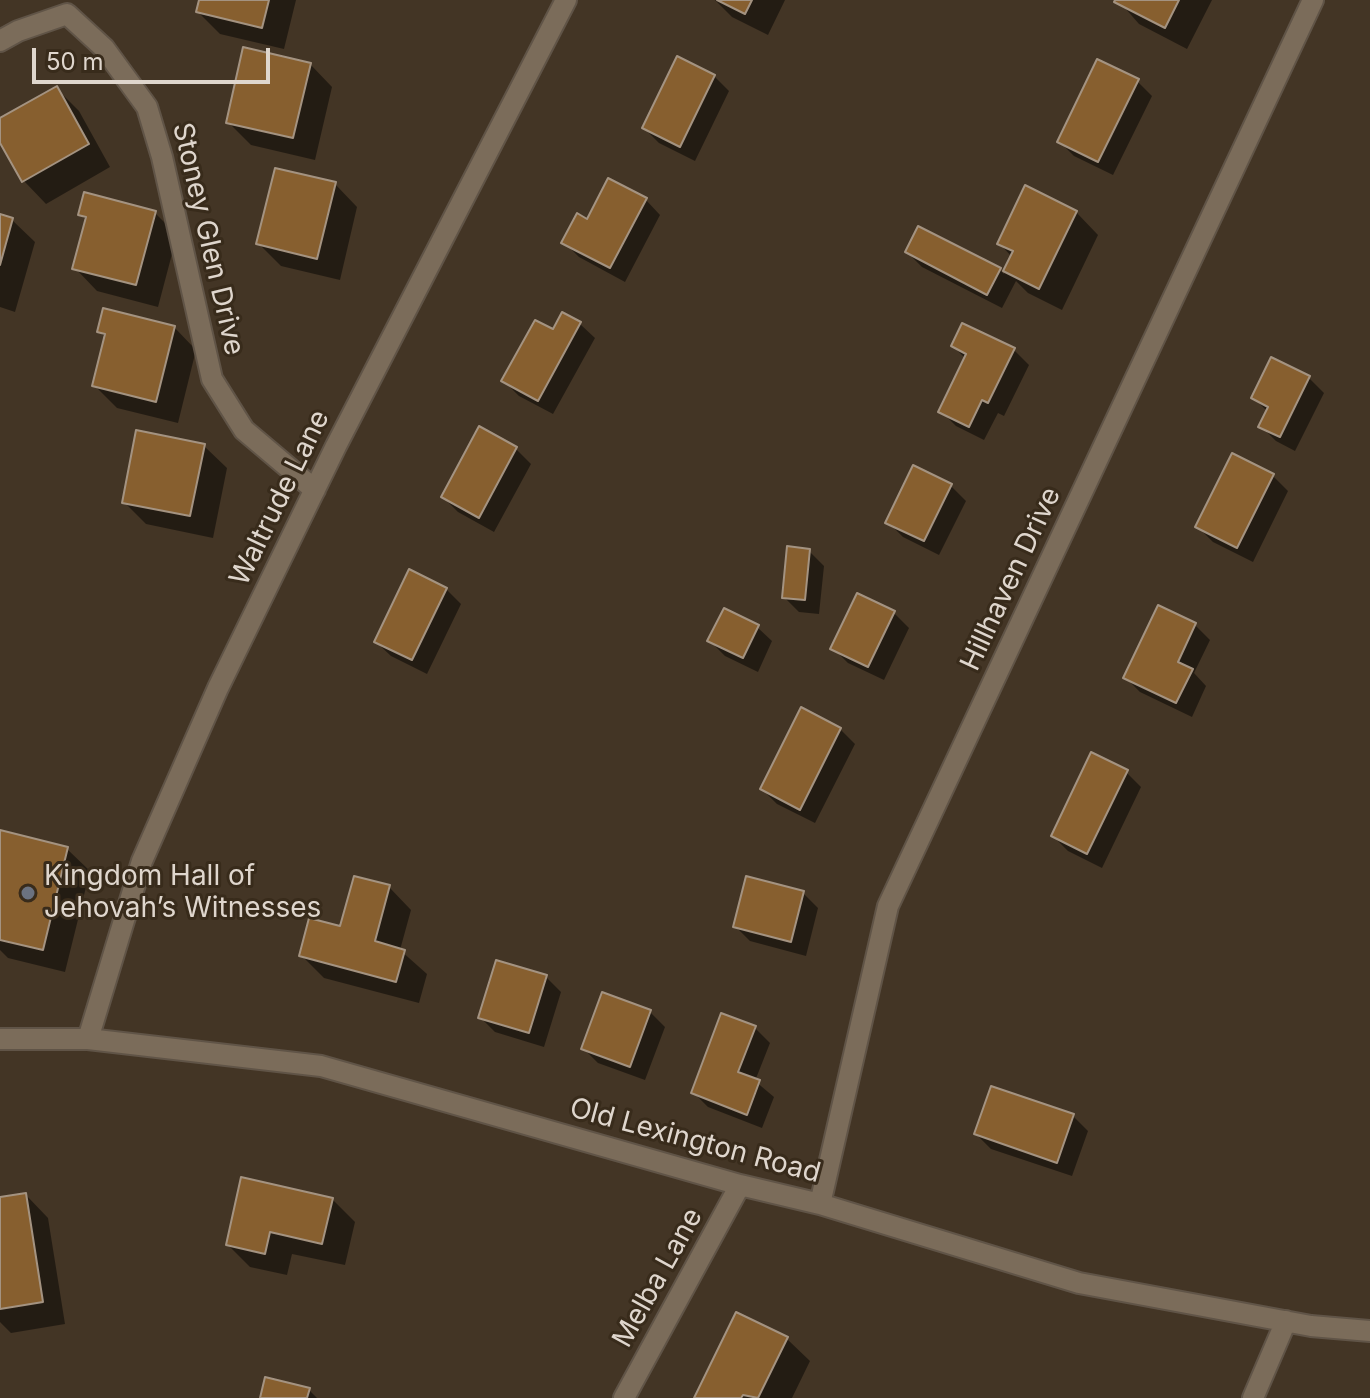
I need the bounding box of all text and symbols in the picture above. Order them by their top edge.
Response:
scale bar [36,32,274,82]
text: 50 m [46,47,104,76]
street label: Stoney Glen Drive [165,120,251,358]
street label: Waltrude Lane [223,405,337,591]
street label: Hillhaven Drive [954,482,1068,676]
place label: Kingdom Hall of Jehovah’s Witnesses [44,860,321,926]
marker: Kingdom Hall of Jehovah’s Witnesses [19,884,37,902]
street label: Old Lexington Road [566,1091,824,1191]
street label: Melba Lane [606,1203,710,1353]

